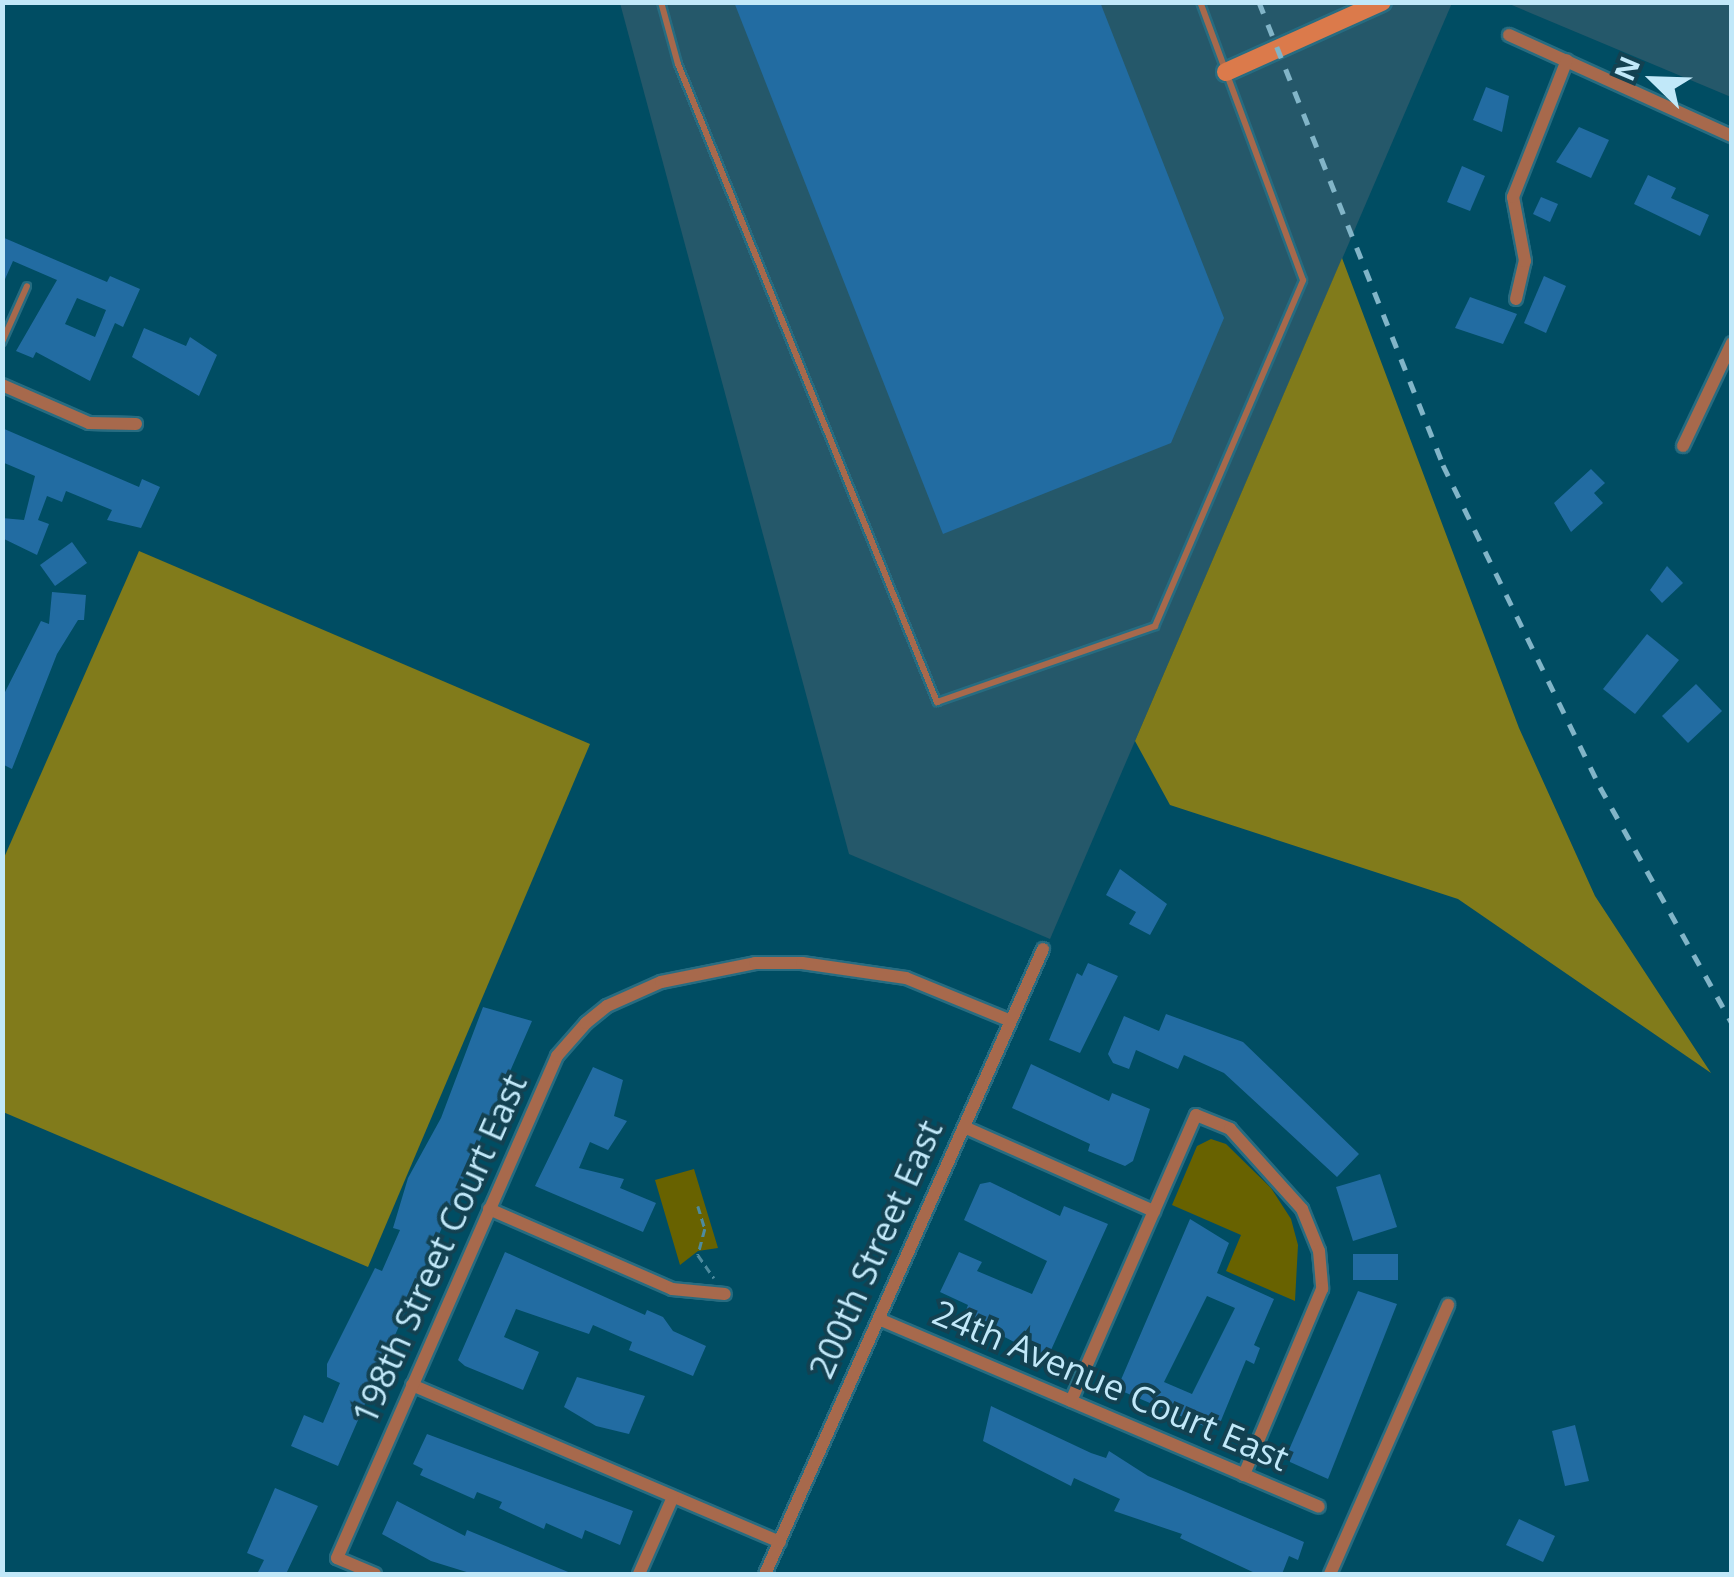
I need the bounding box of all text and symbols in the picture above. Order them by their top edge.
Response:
north arrow [1604,30,1704,130]
text: N [1604,50,1648,86]
street label: 198th Street Court East [343,1068,535,1430]
street label: 200th Street East [799,1113,951,1385]
street label: 24th Avenue Court East [927,1291,1295,1479]

